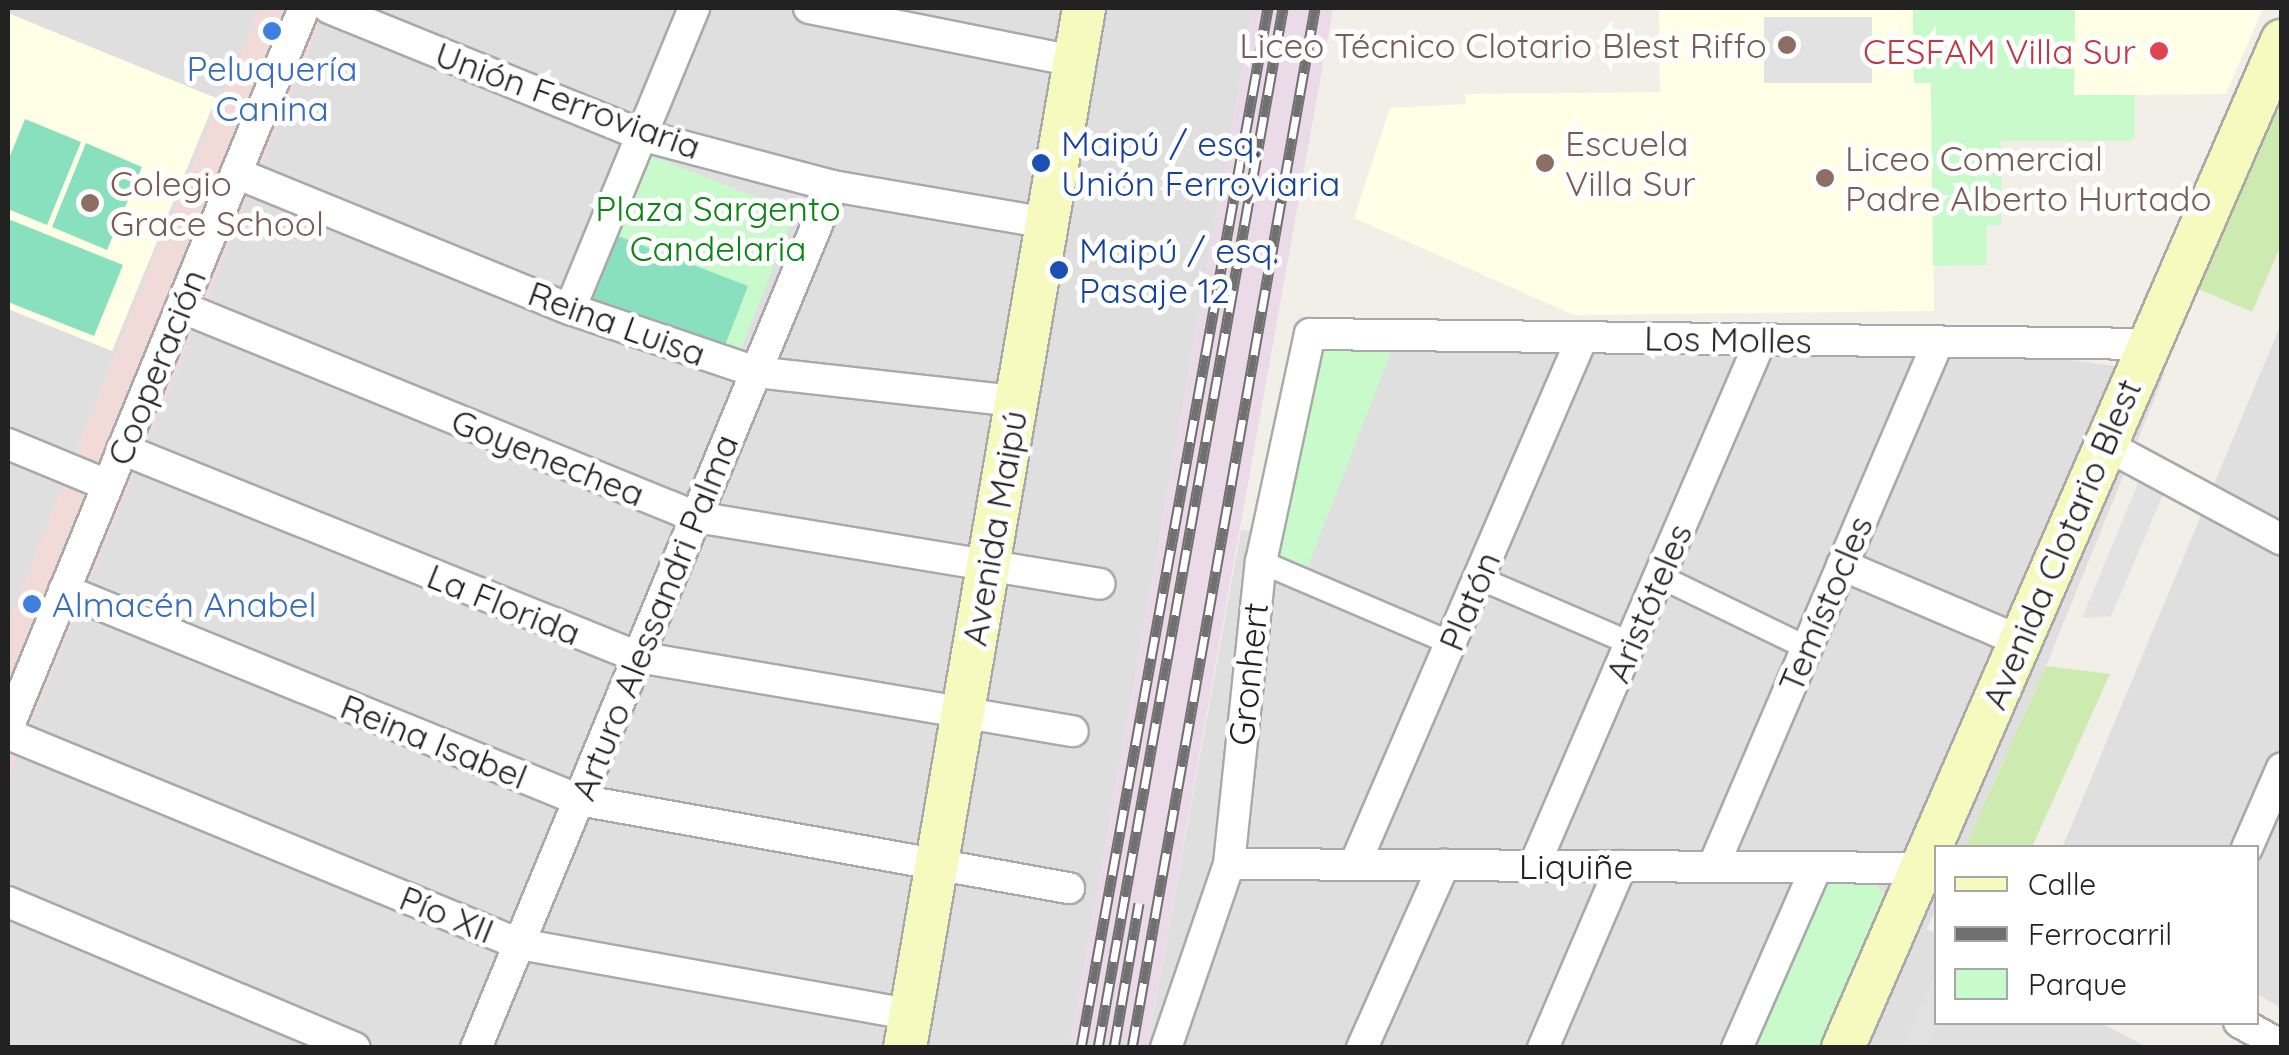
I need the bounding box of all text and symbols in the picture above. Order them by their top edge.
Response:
marker: Peluquería Canina [261,20,283,42]
place label: Liceo Técnico Clotario Blest Riffo [1239,24,1767,66]
place label: CESFAM Villa Sur [1863,30,2136,72]
street label: Unión Ferroviaria [430,33,706,167]
marker: Liceo Técnico Clotario Blest Riffo [1776,34,1798,56]
marker: CESFAM Villa Sur [2146,38,2172,64]
place label: Peluquería Canina [186,47,358,129]
place label: Maipú / esq. Unión Ferroviaria [1061,122,1340,204]
place label: Escuela Villa Sur [1565,122,1696,204]
place label: Liceo Comercial Padre Alberto Hurtado [1845,137,2212,219]
marker: Maipú / esq. Unión Ferroviaria [1030,152,1052,174]
marker: Escuela Villa Sur [1534,152,1556,174]
place label: Colegio Grace School [110,162,324,244]
marker: Liceo Comercial Padre Alberto Hurtado [1814,167,1836,189]
park label: Plaza Sargento Candelaria [595,187,841,269]
marker: Colegio Grace School [79,192,101,214]
place label: Maipú / esq. Pasaje 12 [1079,229,1279,311]
marker: Maipú / esq. Pasaje 12 [1048,259,1070,281]
street label: Cooperación [98,263,214,471]
street label: Reina Luisa [523,272,711,374]
street label: Los Molles [1644,317,1812,361]
street label: Avenida Clotario Blest [1972,373,2150,715]
street label: Goyenechea [446,399,650,515]
street label: Avenida Maipú [953,407,1035,649]
street label: Arturo Alessandri Palma [561,428,747,806]
street label: Temístocles [1769,510,1881,698]
street label: Aristóteles [1596,517,1700,689]
street label: Platón [1429,545,1509,657]
street label: La Florida [421,554,587,654]
place label: Almacén Anabel [52,583,317,625]
marker: Almacén Anabel [21,593,43,615]
street label: Gronhert [1220,601,1276,747]
street label: Reina Isabel [335,685,533,797]
street label: Liquiñe [1519,845,1633,887]
legend [1934,845,2259,1025]
text: Calle [2028,865,2096,903]
street label: Pío XII [394,876,500,952]
text: Ferrocarril [2028,915,2172,953]
text: Parque [2028,965,2127,1003]

